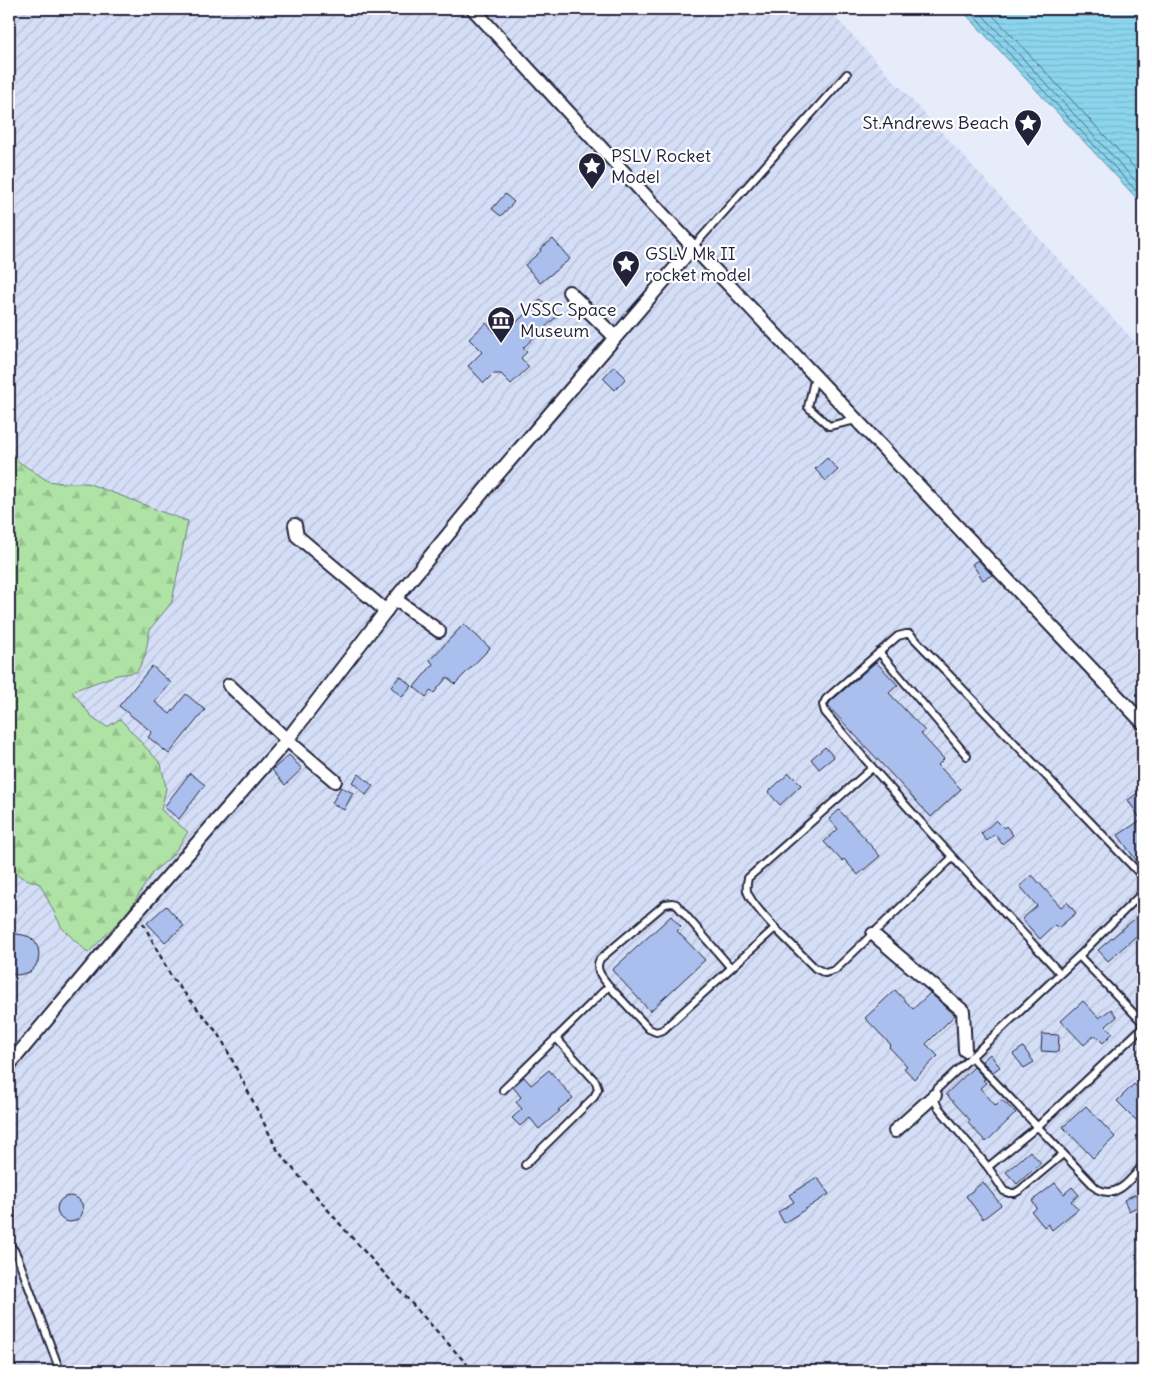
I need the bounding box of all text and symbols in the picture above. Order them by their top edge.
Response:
place icon: St.Andrews Beach [1013,108,1043,147]
place label: St.Andrews Beach [863,111,1009,134]
place label: PSLV Rocket Model [611,144,711,188]
place icon: PSLV Rocket Model [577,151,607,190]
place label: GSLV Mk II rocket model [645,242,751,286]
place icon: GSLV Mk II rocket model [611,249,641,288]
place label: VSSC Space Museum [520,298,616,342]
museum icon: VSSC Space Museum [486,305,516,344]

